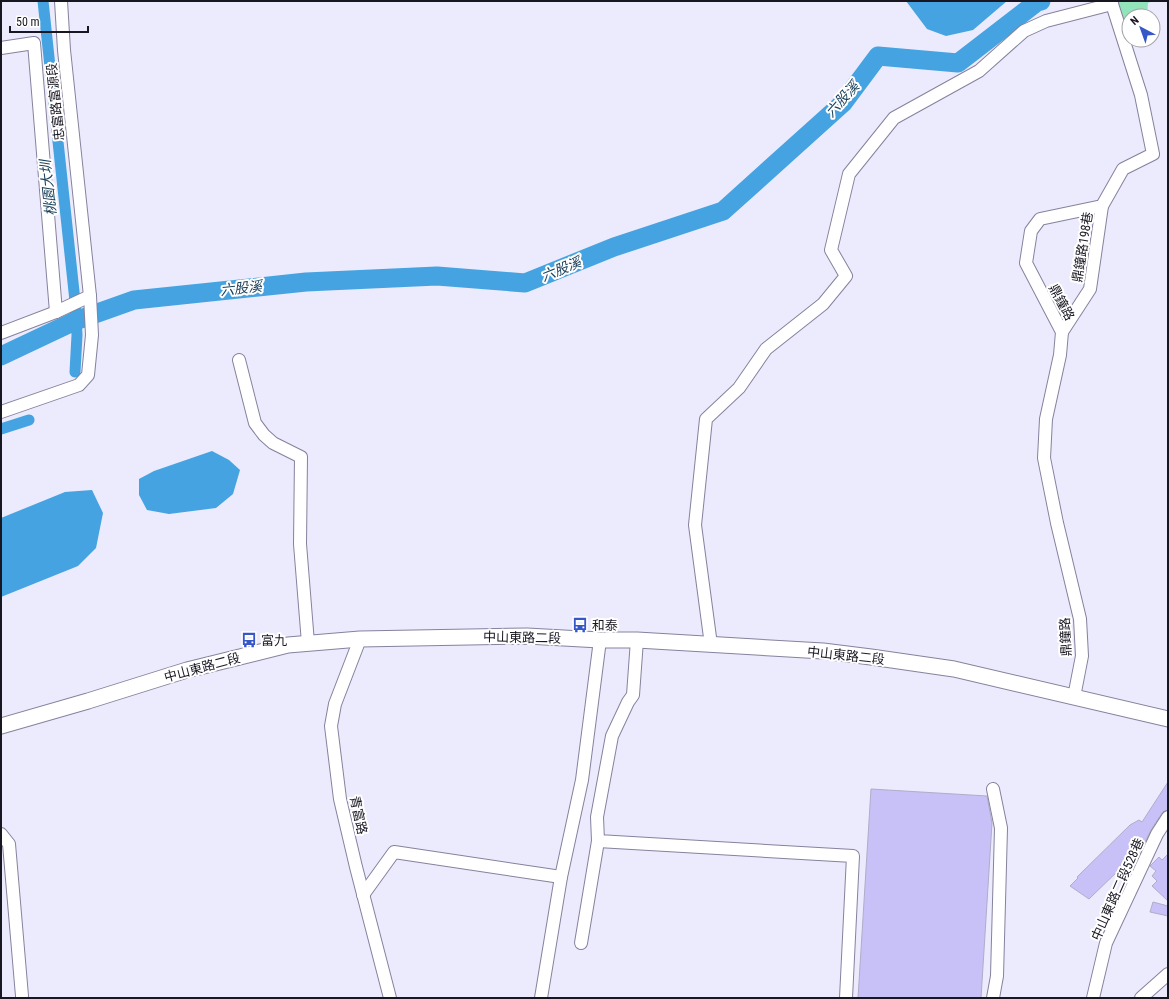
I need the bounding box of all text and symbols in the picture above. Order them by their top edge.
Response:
scale bar [10,8,88,34]
north arrow [1121,8,1161,48]
text: N [1128,14,1142,28]
text: 50 m [16,15,40,29]
street label: 忠富路富源段 [44,62,67,142]
water label: 六股溪 [822,77,863,120]
water label: 桃園大圳 [37,157,59,217]
street label: 鼎鐘路198巷 [1070,211,1095,283]
water label: 六股溪 [539,253,585,284]
water label: 六股溪 [219,278,265,298]
street label: 鼎鐘路 [1046,281,1077,323]
bus stop icon: 和泰 [571,616,589,634]
street label: 鼎鐘路 [1057,617,1074,657]
place label: 和泰 [592,618,618,633]
street label: 中山東路二段 [483,629,561,646]
bus stop icon: 富九 [240,631,258,649]
place label: 富九 [261,633,287,648]
street label: 中山東路二段 [806,644,886,667]
street label: 中山東路二段 [163,650,242,685]
street label: 青富路 [347,794,370,836]
street label: 中山東路二段528巷 [1088,836,1147,943]

